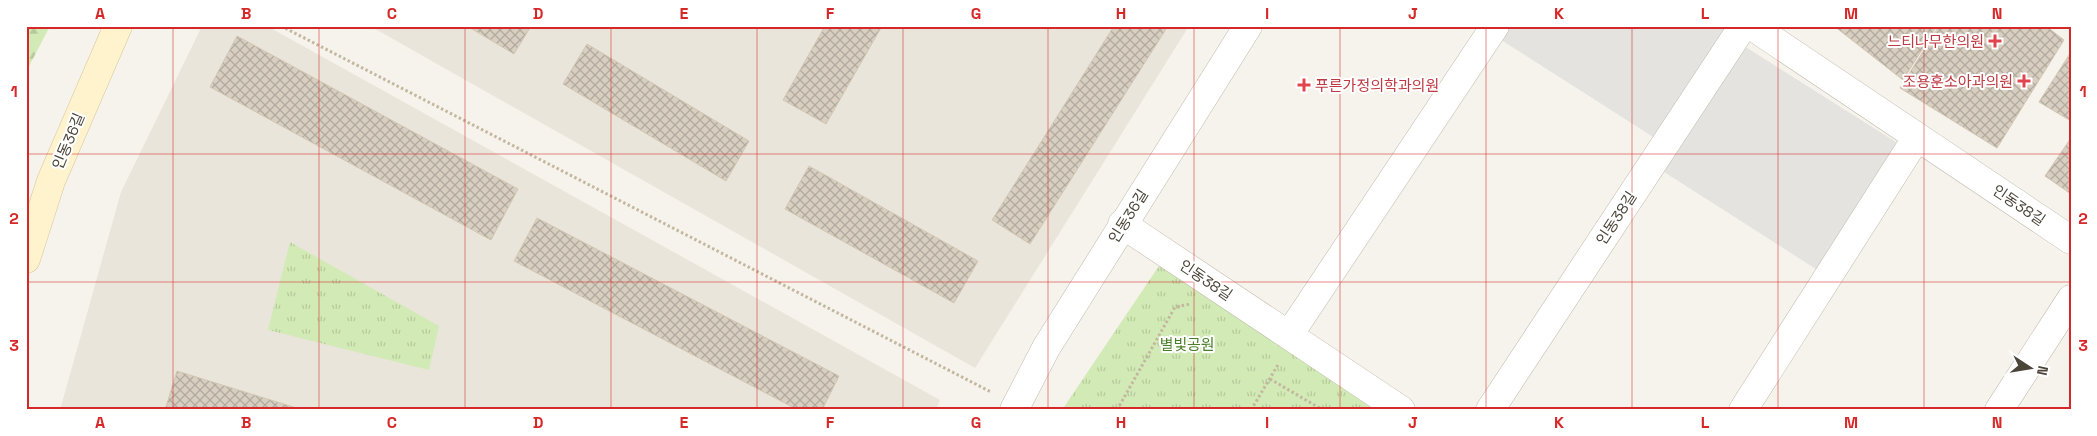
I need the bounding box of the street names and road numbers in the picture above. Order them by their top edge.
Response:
street label: 인동36길 [48,110,88,172]
street label: 인동38길 [1989,180,2049,230]
street label: 인동36길 [1104,186,1152,246]
street label: 인동38길 [1592,188,1640,248]
street label: 인동38길 [1176,255,1236,305]

